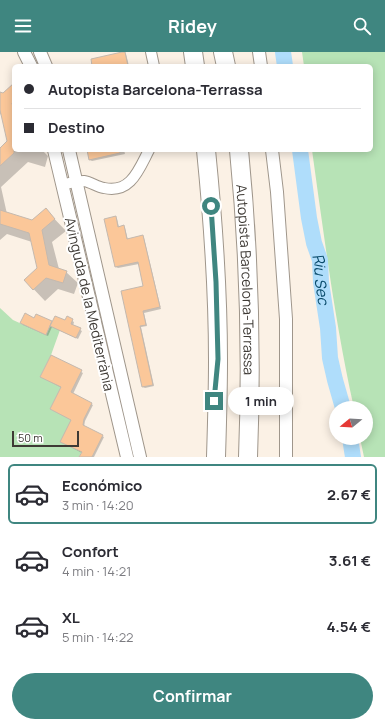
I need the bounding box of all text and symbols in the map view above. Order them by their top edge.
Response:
text: Ridey [168,14,217,38]
icon: menu [12,15,34,37]
icon: search [351,15,373,37]
text: Autopista Barcelona-Terrassa [48,79,263,100]
text: Destino [48,117,105,138]
street label: Autopista Barcelona-Terrassa [233,184,259,375]
route start [202,197,220,215]
street label: Avinguda de la Mediterrània [61,215,119,393]
water label: Riu Sec [308,250,335,307]
callout: 1 min [228,387,294,415]
route end [205,392,223,410]
text: 1 min [245,392,277,410]
north arrow [329,401,373,445]
map controls [329,401,373,445]
scale bar [12,429,79,448]
text: 50 m [18,430,43,445]
text: Económico [62,475,142,496]
icon: car [14,476,50,512]
text: 2.67 € [327,484,371,505]
text: 3 min · 14:20 [62,496,134,514]
text: Confort [62,541,119,562]
icon: car [14,542,50,578]
text: 3.61 € [329,550,371,571]
text: 4 min · 14:21 [62,562,131,580]
text: XL [62,607,80,628]
icon: car [14,608,50,644]
text: 4.54 € [326,616,371,637]
text: 5 min · 14:22 [62,628,133,646]
button: Confirmar [12,673,373,719]

